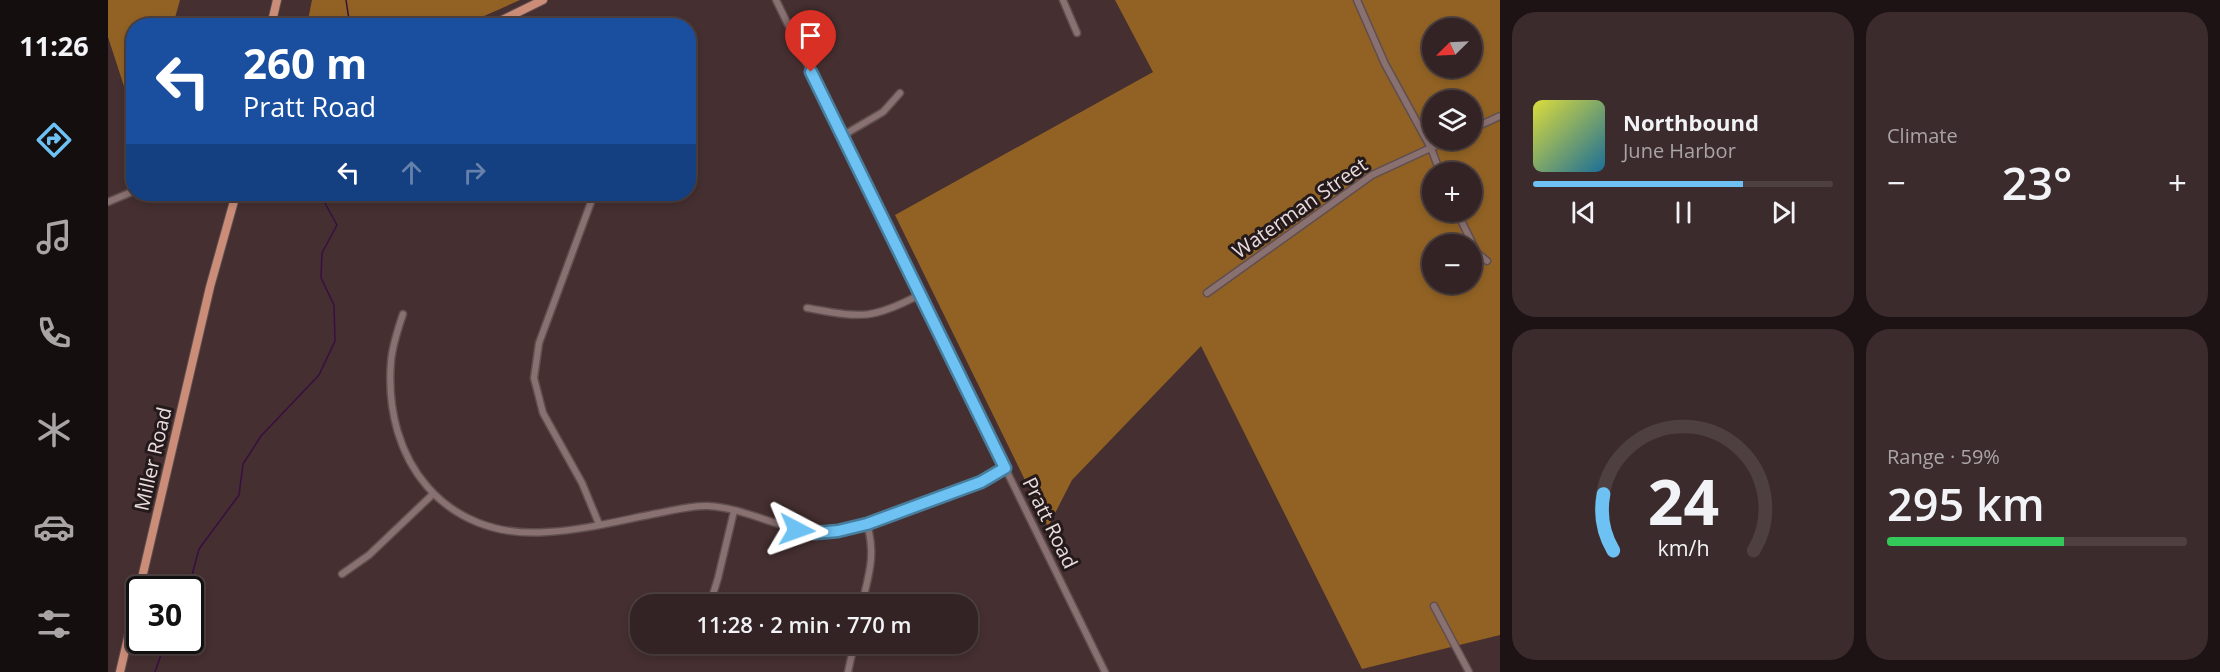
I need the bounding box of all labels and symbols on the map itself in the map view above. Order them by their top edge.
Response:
pin [785,10,836,72]
north arrow [1422,18,1482,78]
street label: Waterman Street [1227,151,1373,264]
street label: Miller Road [127,404,178,513]
street label: Pratt Road [1017,473,1084,573]
position arrow [765,498,829,562]
speed limit sign: 30 [126,576,204,654]

